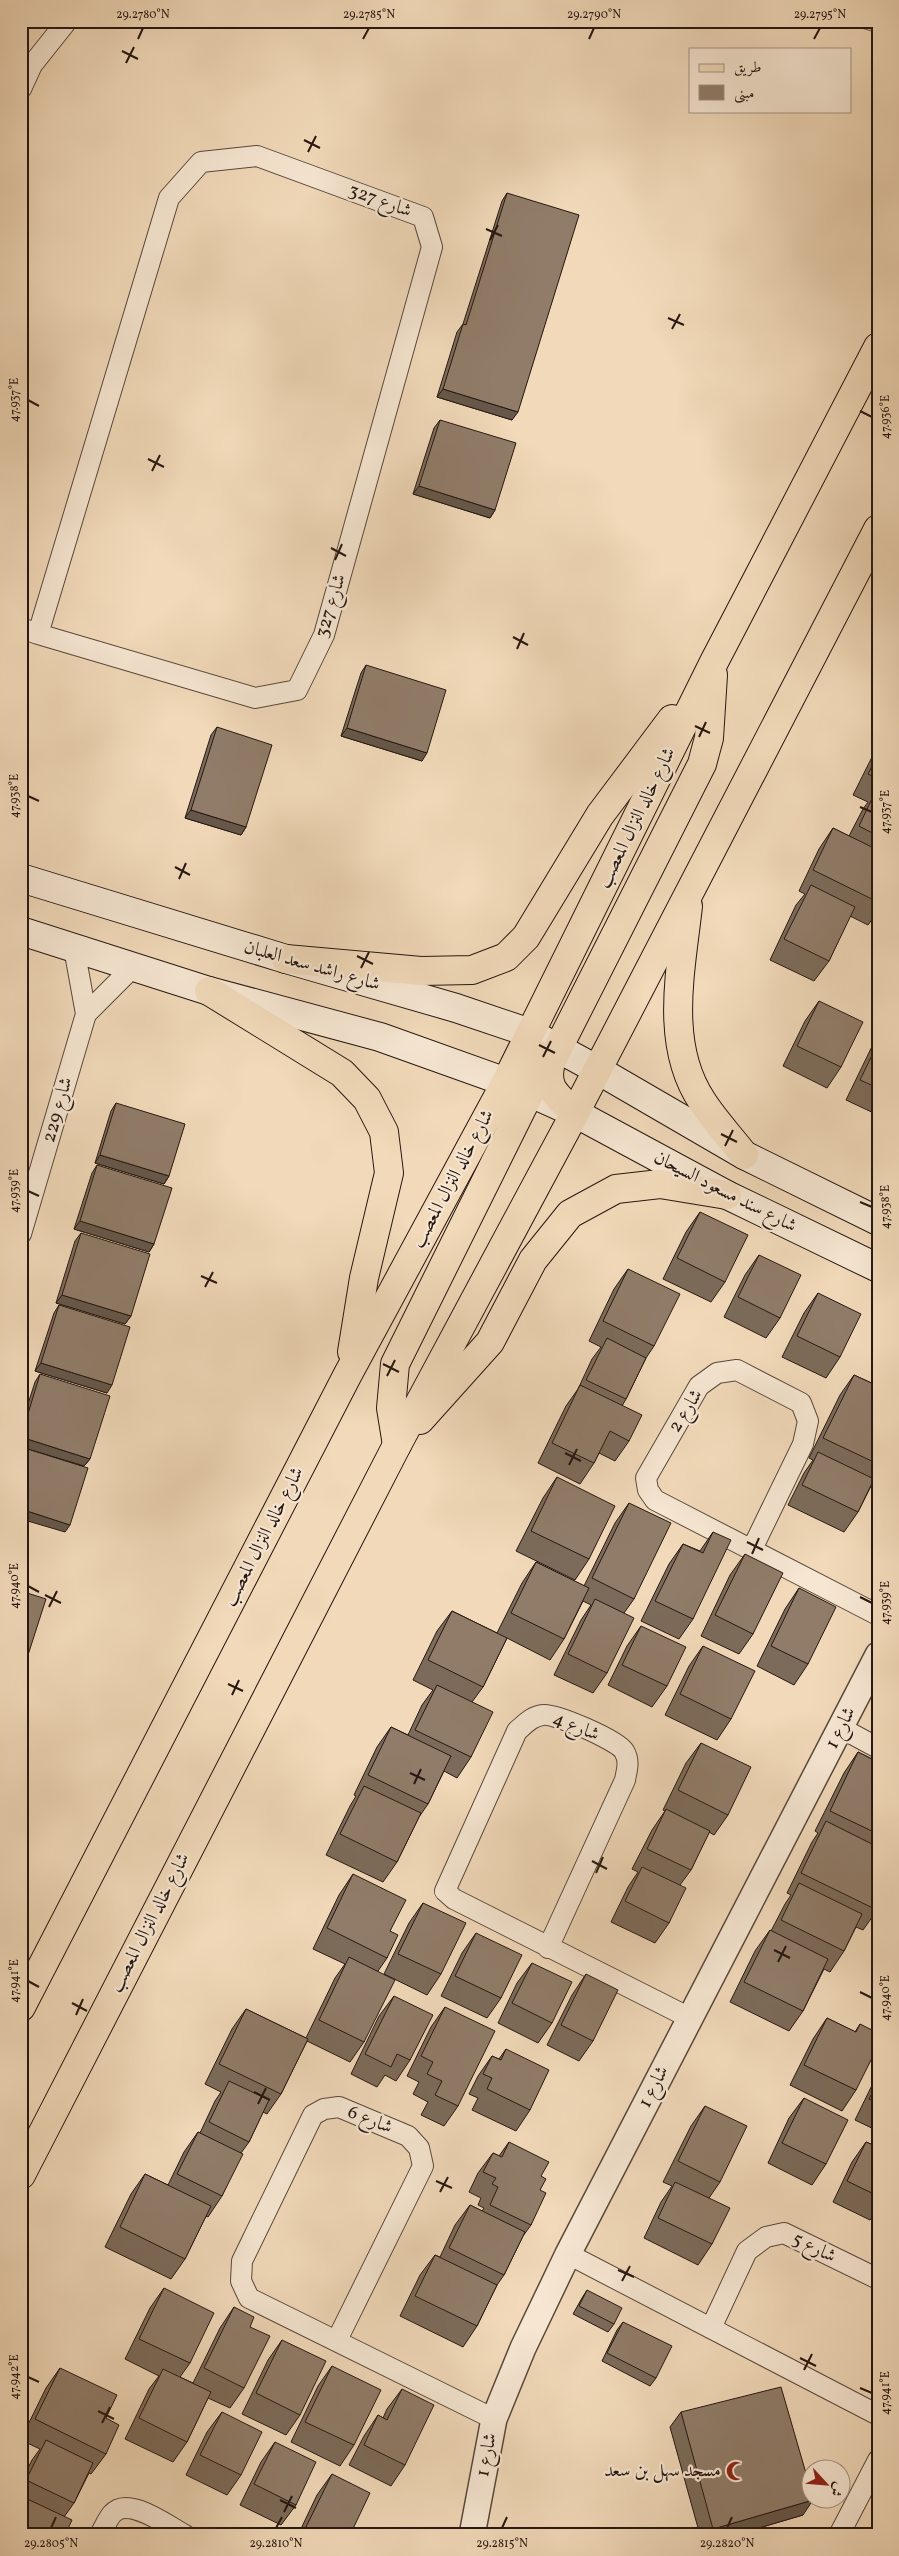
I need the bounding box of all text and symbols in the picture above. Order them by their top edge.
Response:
text: 29.2780°N [116,7,170,23]
text: 29.2785°N [343,7,395,23]
text: 29.2790°N [567,7,621,23]
text: 29.2795°N [794,7,846,23]
legend [689,48,852,112]
text: طريق [734,58,761,79]
text: مبنى [734,84,754,105]
street label: شارع 327 [344,178,415,225]
text: 47.937°E [7,378,23,422]
text: 47.936°E [878,395,894,439]
street label: شارع 327 [309,571,354,641]
street label: شارع خالد النزال المعصب [592,743,683,893]
text: 47.938°E [7,774,23,818]
text: 47.937°E [878,790,894,834]
street label: شارع راشد سعد العلبان [241,934,383,999]
street label: شارع 229 [36,1074,81,1146]
street label: شارع خالد النزال المعصب [405,1105,502,1254]
street label: شارع سند مسعود السيحان [649,1145,801,1240]
text: 47.939°E [7,1169,23,1213]
text: 47.938°E [878,1185,894,1229]
street label: شارع 2 [663,1384,710,1438]
street label: شارع خالد النزال المعصب [217,1462,311,1612]
text: 47.940°E [7,1563,23,1609]
text: 47.939°E [878,1581,894,1625]
street label: شارع 1 [819,1702,864,1754]
street label: شارع 4 [548,1706,603,1749]
street label: شارع خالد النزال المعصب [103,1848,197,1998]
text: 47.941°E [7,1959,23,2003]
text: 47.940°E [878,1975,894,2021]
street label: شارع 1 [632,2061,677,2113]
street label: شارع 6 [343,2099,396,2142]
street label: شارع 5 [787,2226,840,2271]
text: 47.942°E [7,2354,23,2400]
text: 47.941°E [878,2371,894,2415]
street label: شارع 1 [470,2431,505,2479]
place label: مسجد سهل بن سعد [604,2458,721,2484]
north arrow [802,2458,852,2508]
mosque icon: مسجد سهل بن سعد [725,2460,747,2482]
text: ش [825,2479,848,2500]
text: 29.2805°N [24,2536,78,2552]
text: 29.2810°N [250,2536,303,2552]
text: 29.2815°N [476,2536,528,2552]
text: 29.2820°N [700,2536,754,2552]

